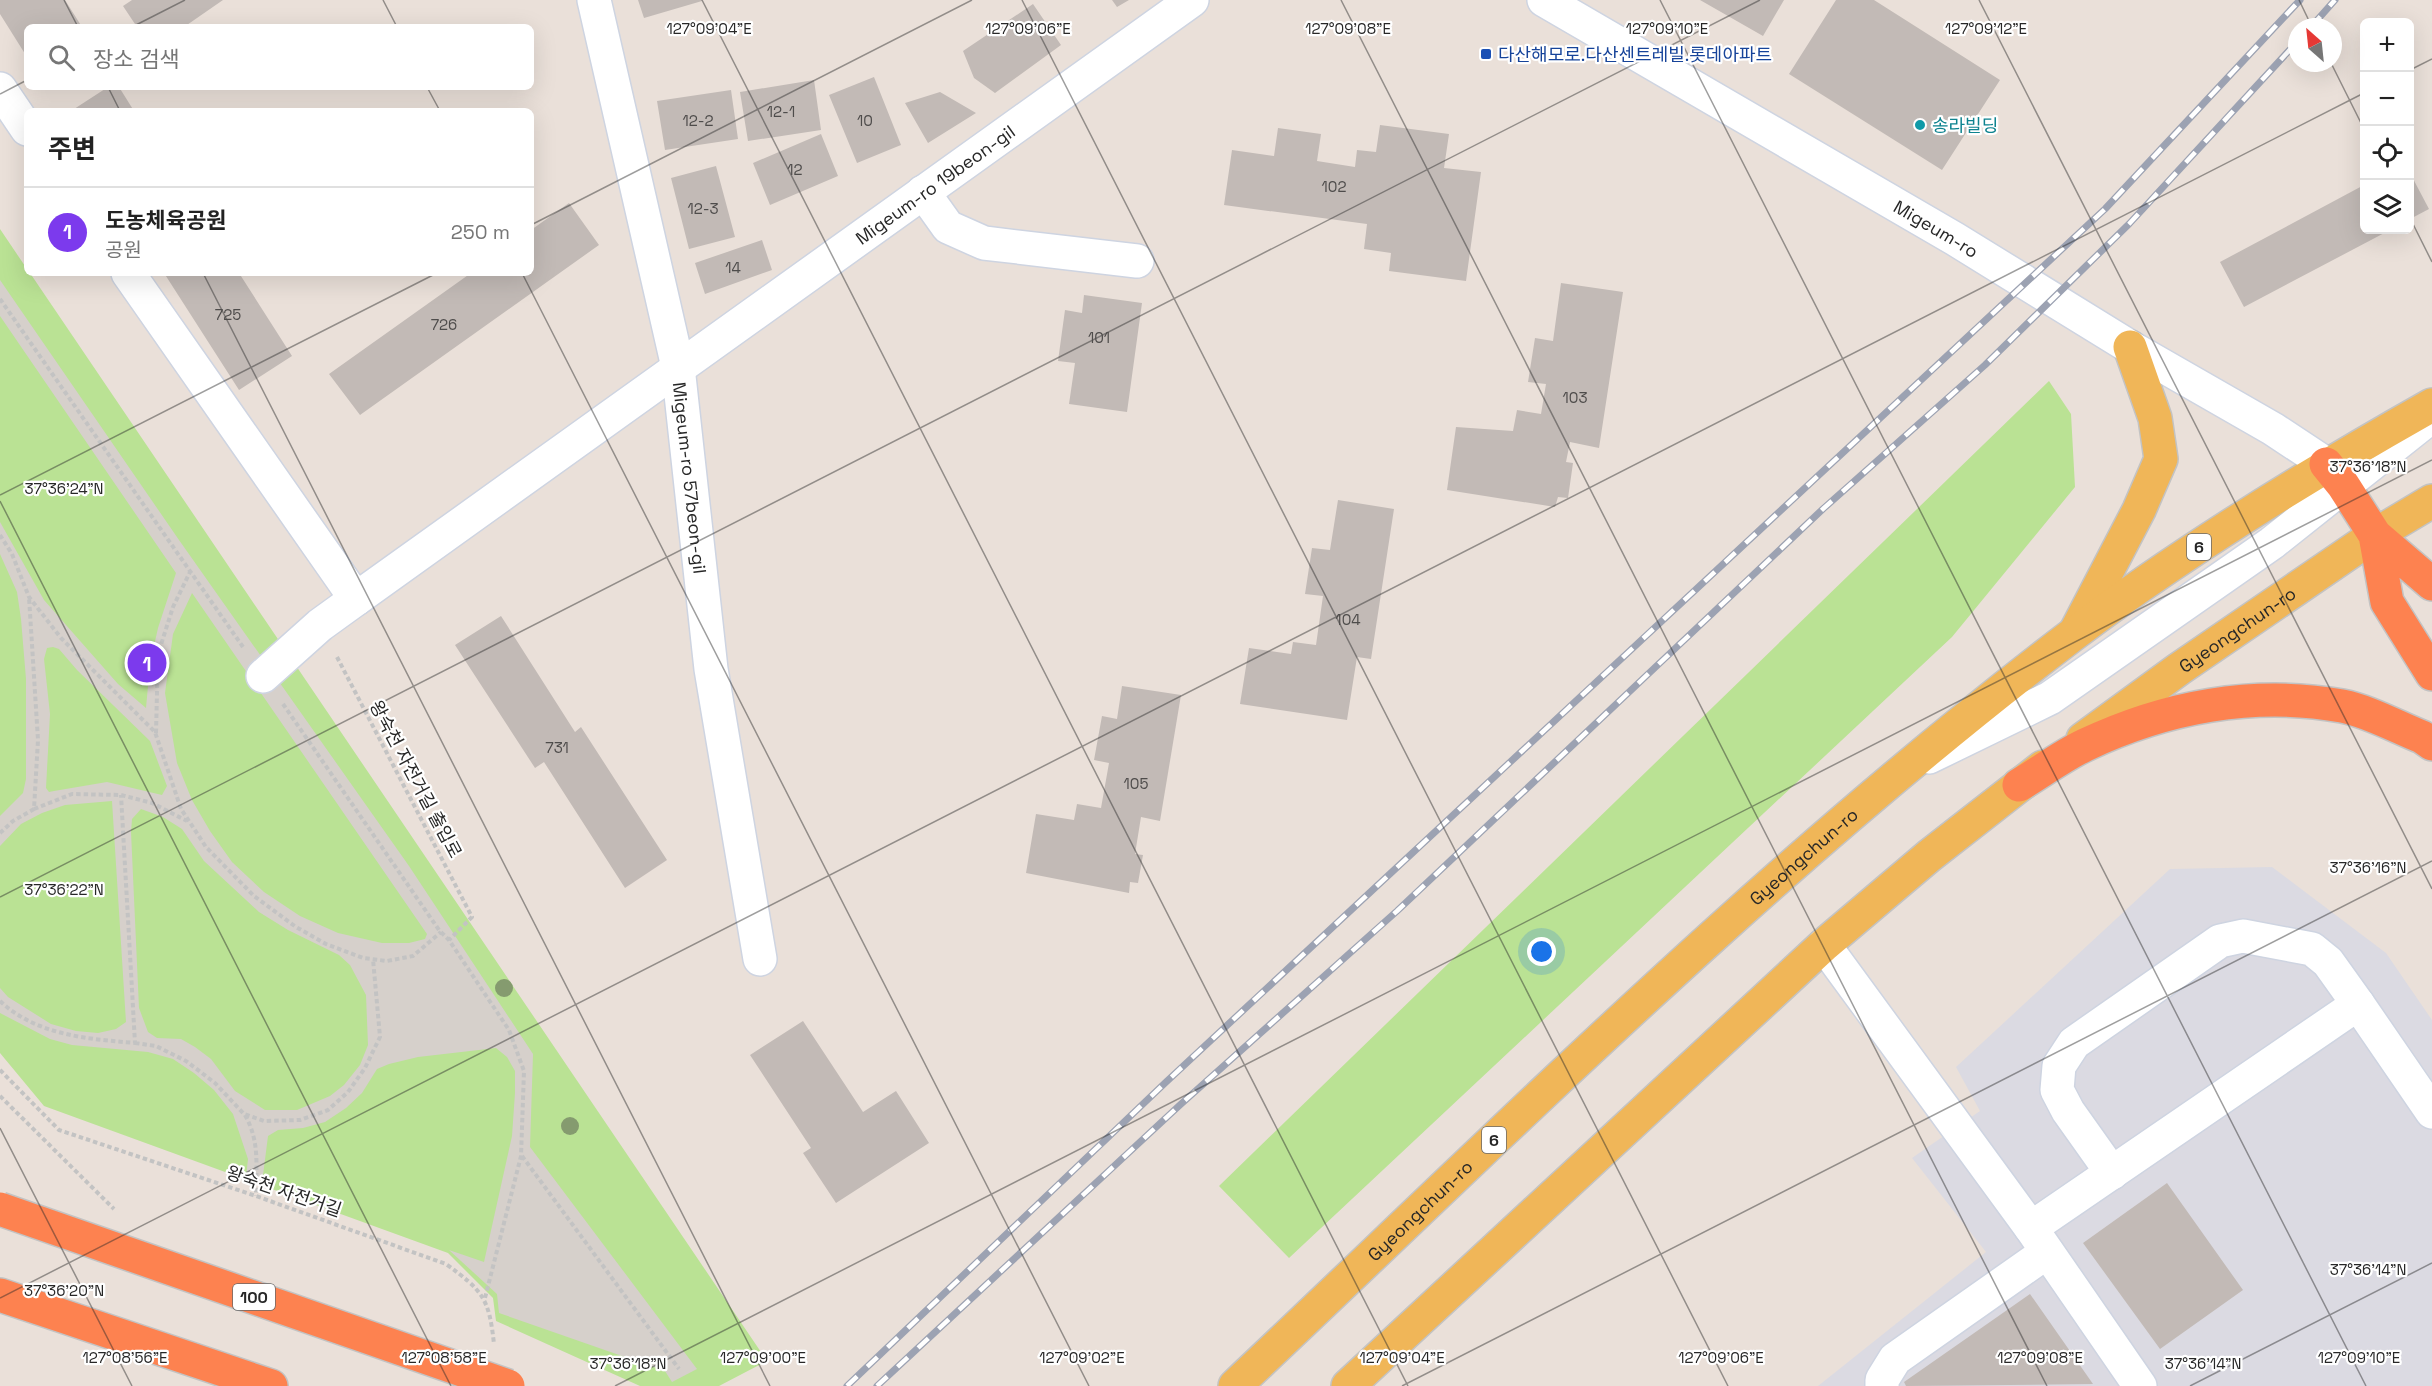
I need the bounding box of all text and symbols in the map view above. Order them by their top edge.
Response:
north arrow [2288,18,2342,72]
map controls [2360,18,2414,234]
button: + [2360,18,2414,72]
text: 127°09'04"E [666,19,752,38]
text: 127°09'06"E [985,19,1071,38]
text: 127°09'08"E [1305,19,1391,38]
text: 127°09'10"E [1626,19,1708,38]
text: 127°09'12"E [1945,19,2027,38]
search box [24,24,534,90]
icon: search [45,41,78,74]
place label: 다산해모로.다산센트레빌.롯데아파트 [1498,43,1772,66]
text: 장소 검색 [93,45,180,73]
marker: 다산해모로.다산센트레빌.롯데아파트 [1479,47,1493,61]
button: − [2360,72,2414,126]
house number: 12-1 [767,102,795,121]
house number: 12-2 [682,111,714,130]
house number: 10 [857,111,873,130]
place label: 송라빌딩 [1932,114,1998,137]
marker: 송라빌딩 [1913,118,1927,132]
street label: Migeum-ro 19beon-gil [851,119,1019,249]
button: locate [2360,126,2414,180]
text: 주변 [48,132,96,166]
house number: 12 [787,160,803,179]
house number: 102 [1322,177,1346,196]
button: layers [2360,180,2414,234]
street label: Migeum-ro [1890,195,1983,262]
house number: 12-3 [687,199,719,218]
text: 도농체육공원 [105,206,226,234]
text: 1 [63,219,72,245]
text: 250 m [451,219,510,245]
text: 공원 [105,237,142,263]
house number: 14 [725,258,741,277]
house number: 725 [215,305,241,324]
house number: 726 [431,315,457,334]
house number: 101 [1088,328,1110,347]
street label: Migeum-ro 57beon-gil [668,381,712,575]
house number: 103 [1563,388,1587,407]
text: 37°36'18"N [2329,457,2407,476]
text: 37°36'24"N [24,479,104,498]
road number: 6 [2187,534,2211,560]
street label: Gyeongchun-ro [2174,581,2300,677]
house number: 104 [1335,610,1361,629]
pin: 1 [128,640,166,686]
street label: 왕숙천 자전거길 출입로 [365,696,467,862]
house number: 731 [545,738,569,757]
house number: 105 [1124,774,1148,793]
street label: Gyeongchun-ro [1744,802,1862,910]
text: 37°36'16"N [2329,858,2407,877]
text: 37°36'22"N [24,880,104,899]
your location [1527,937,1556,966]
road number: 6 [1482,1127,1506,1153]
street label: Gyeongchun-ro [1362,1155,1477,1266]
street label: 왕숙천 자전거길 [223,1161,345,1221]
text: 37°36'14"N [2330,1260,2406,1279]
text: 37°36'20"N [24,1281,104,1300]
road number: 100 [233,1284,275,1310]
text: 127°08'56"E [82,1348,168,1367]
text: 127°08'58"E [401,1348,487,1367]
text: 127°09'00"E [720,1348,806,1367]
text: 127°09'02"E [1039,1348,1125,1367]
text: 127°09'04"E [1359,1348,1445,1367]
text: 127°09'06"E [1678,1348,1764,1367]
text: 127°09'08"E [1997,1348,2083,1367]
text: 127°09'10"E [2318,1348,2400,1367]
text: 37°36'18"N [589,1354,667,1373]
text: 37°36'14"N [2165,1354,2241,1373]

